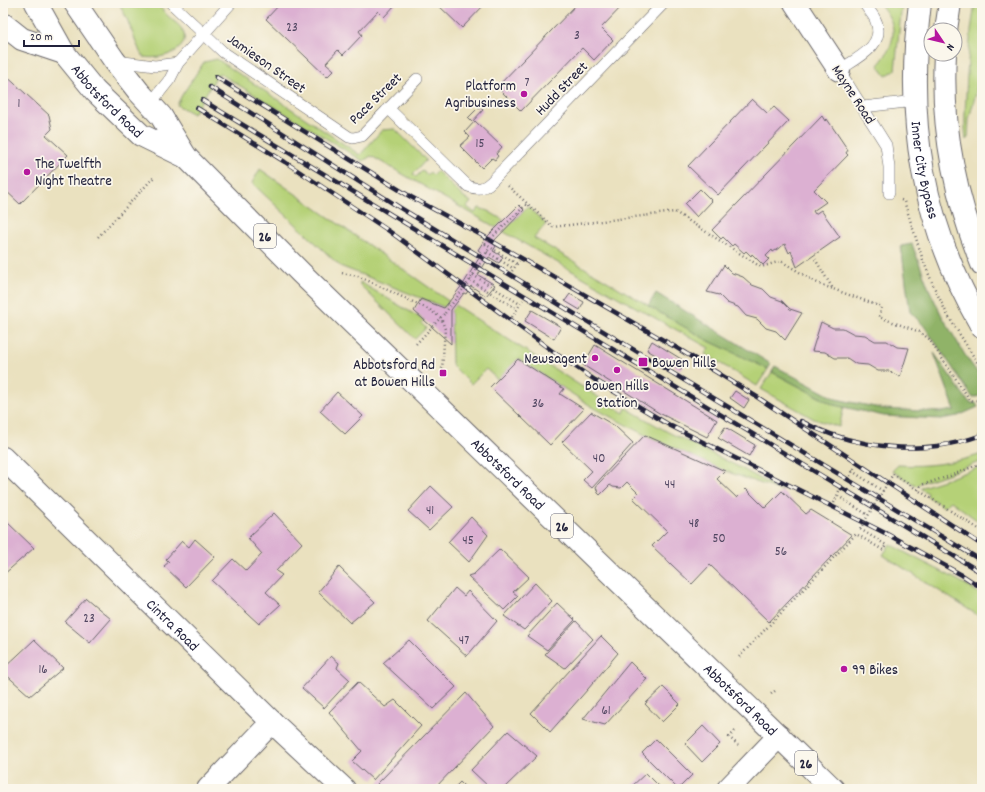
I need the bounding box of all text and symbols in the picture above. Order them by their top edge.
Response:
house number: 23 [286,19,298,38]
scale bar [24,22,79,48]
north arrow [923,22,963,62]
house number: 3 [574,27,580,46]
text: 20 m [30,29,53,46]
street label: Jamieson Street [222,29,310,100]
text: N [941,40,958,54]
street label: Hudd Street [531,57,594,122]
street label: Abbotsford Road [65,60,147,144]
street label: Mayne Road [825,61,880,129]
street label: Pace Street [345,68,408,130]
house number: 7 [525,74,530,93]
place label: Platform Agribusiness [445,76,516,115]
marker: Platform Agribusiness [519,89,529,99]
house number: 1 [18,95,20,114]
street label: Inner City Bypass [903,120,943,222]
house number: 15 [476,135,484,154]
place label: The Twelfth Night Theatre [35,154,112,193]
marker: The Twelfth Night Theatre [22,167,32,177]
road number: 26 [254,224,276,248]
place label: Newsagent [524,349,587,371]
marker: Newsagent [590,353,600,363]
place label: Bowen Hills [652,353,716,375]
place label: Abbotsford Rd at Bowen Hills [353,355,435,394]
marker: Bowen Hills [637,356,649,368]
marker: Bowen Hills Station [612,365,622,375]
marker: Abbotsford Rd at Bowen Hills [438,368,448,378]
place label: Bowen Hills Station [585,376,649,415]
house number: 36 [532,395,544,414]
street label: Abbotsford Road [465,434,549,517]
house number: 40 [593,450,605,469]
house number: 44 [665,476,675,495]
house number: 41 [426,502,434,521]
road number: 26 [551,514,573,538]
house number: 48 [689,515,699,534]
house number: 50 [712,530,726,549]
house number: 45 [462,532,474,551]
house number: 56 [775,543,787,562]
street label: Cintra Road [140,595,203,657]
house number: 23 [83,610,95,629]
house number: 47 [459,632,469,651]
street label: Abbotsford Road [697,660,781,742]
place label: 99 Bikes [852,660,898,682]
house number: 16 [38,661,48,680]
marker: 99 Bikes [839,664,849,674]
house number: 61 [601,702,611,721]
road number: 26 [795,751,817,775]

